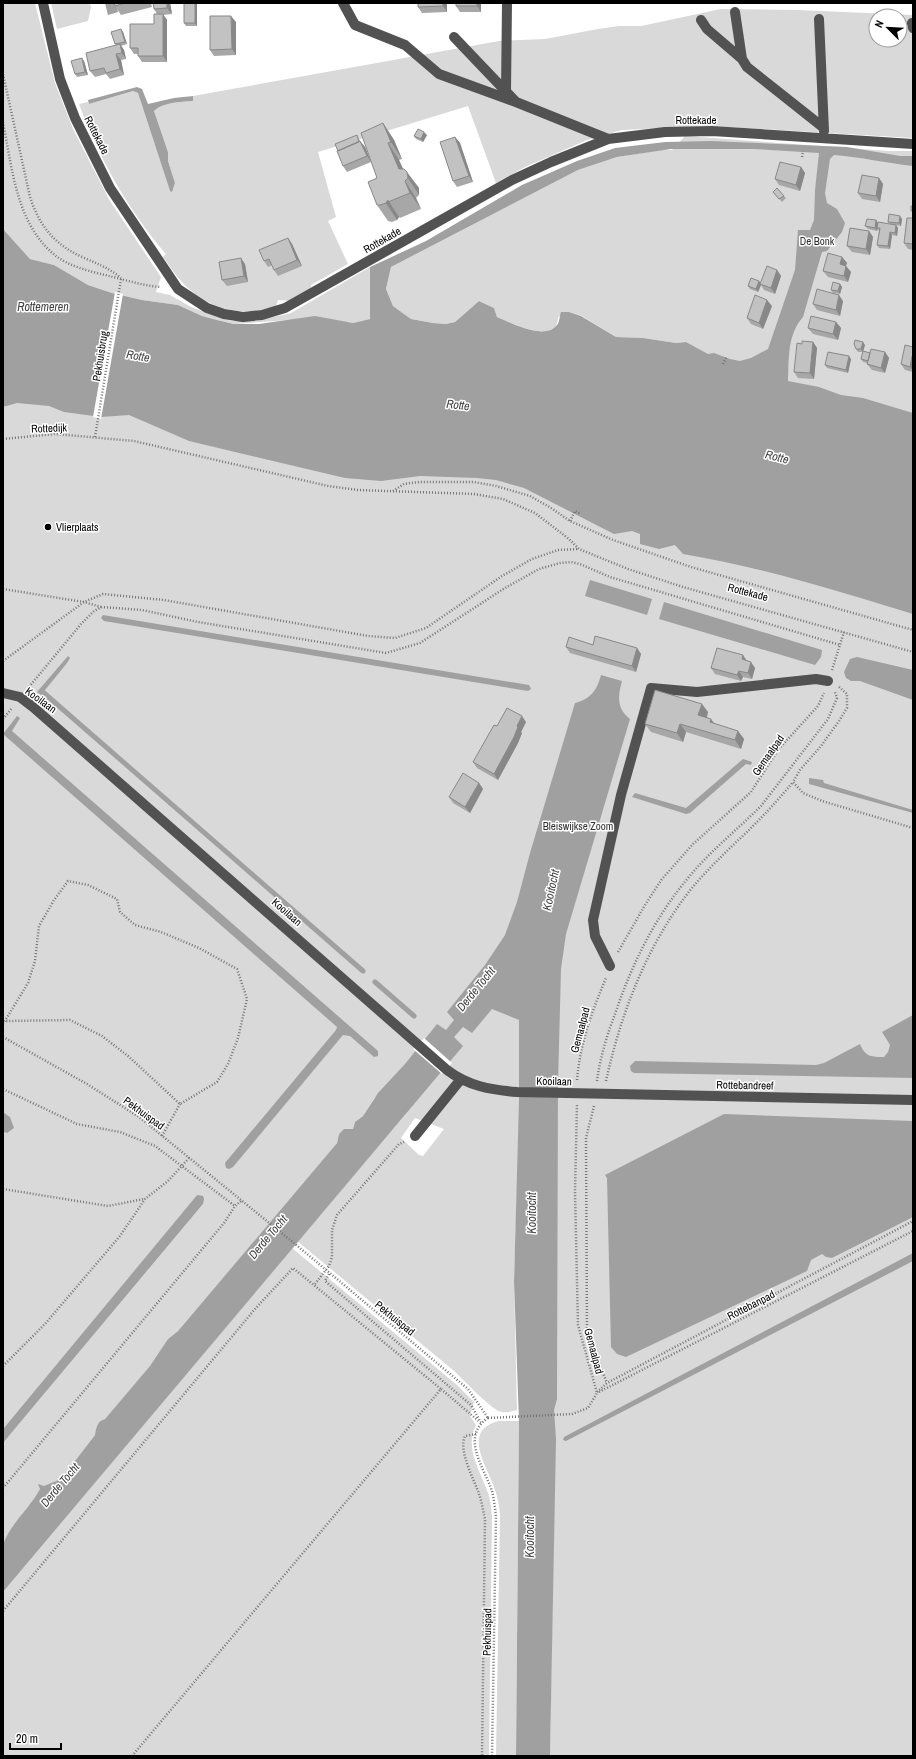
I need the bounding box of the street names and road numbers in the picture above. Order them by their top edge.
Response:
street label: Rottekade [675,113,717,127]
street label: Rottekade [81,114,113,156]
street label: Rottekade [361,224,403,256]
street label: Pekhuisbrug [89,330,111,382]
street label: Rottedijk [31,420,68,436]
street label: Rottekade [726,580,770,604]
street label: Kooilaan [22,684,60,716]
street label: Gemaalpad [749,732,787,778]
street label: Kooilaan [269,895,305,929]
street label: Gemaalpad [567,1006,593,1054]
street label: Kooilaan [536,1074,572,1088]
street label: Rottebandreef [716,1078,774,1093]
street label: Pekhuispad [121,1093,167,1133]
street label: Rottebanpad [725,1287,777,1323]
street label: Pekhuispad [372,1298,418,1338]
street label: Gemaalpad [581,1327,607,1375]
street label: Pekhuispad [480,1608,494,1656]

